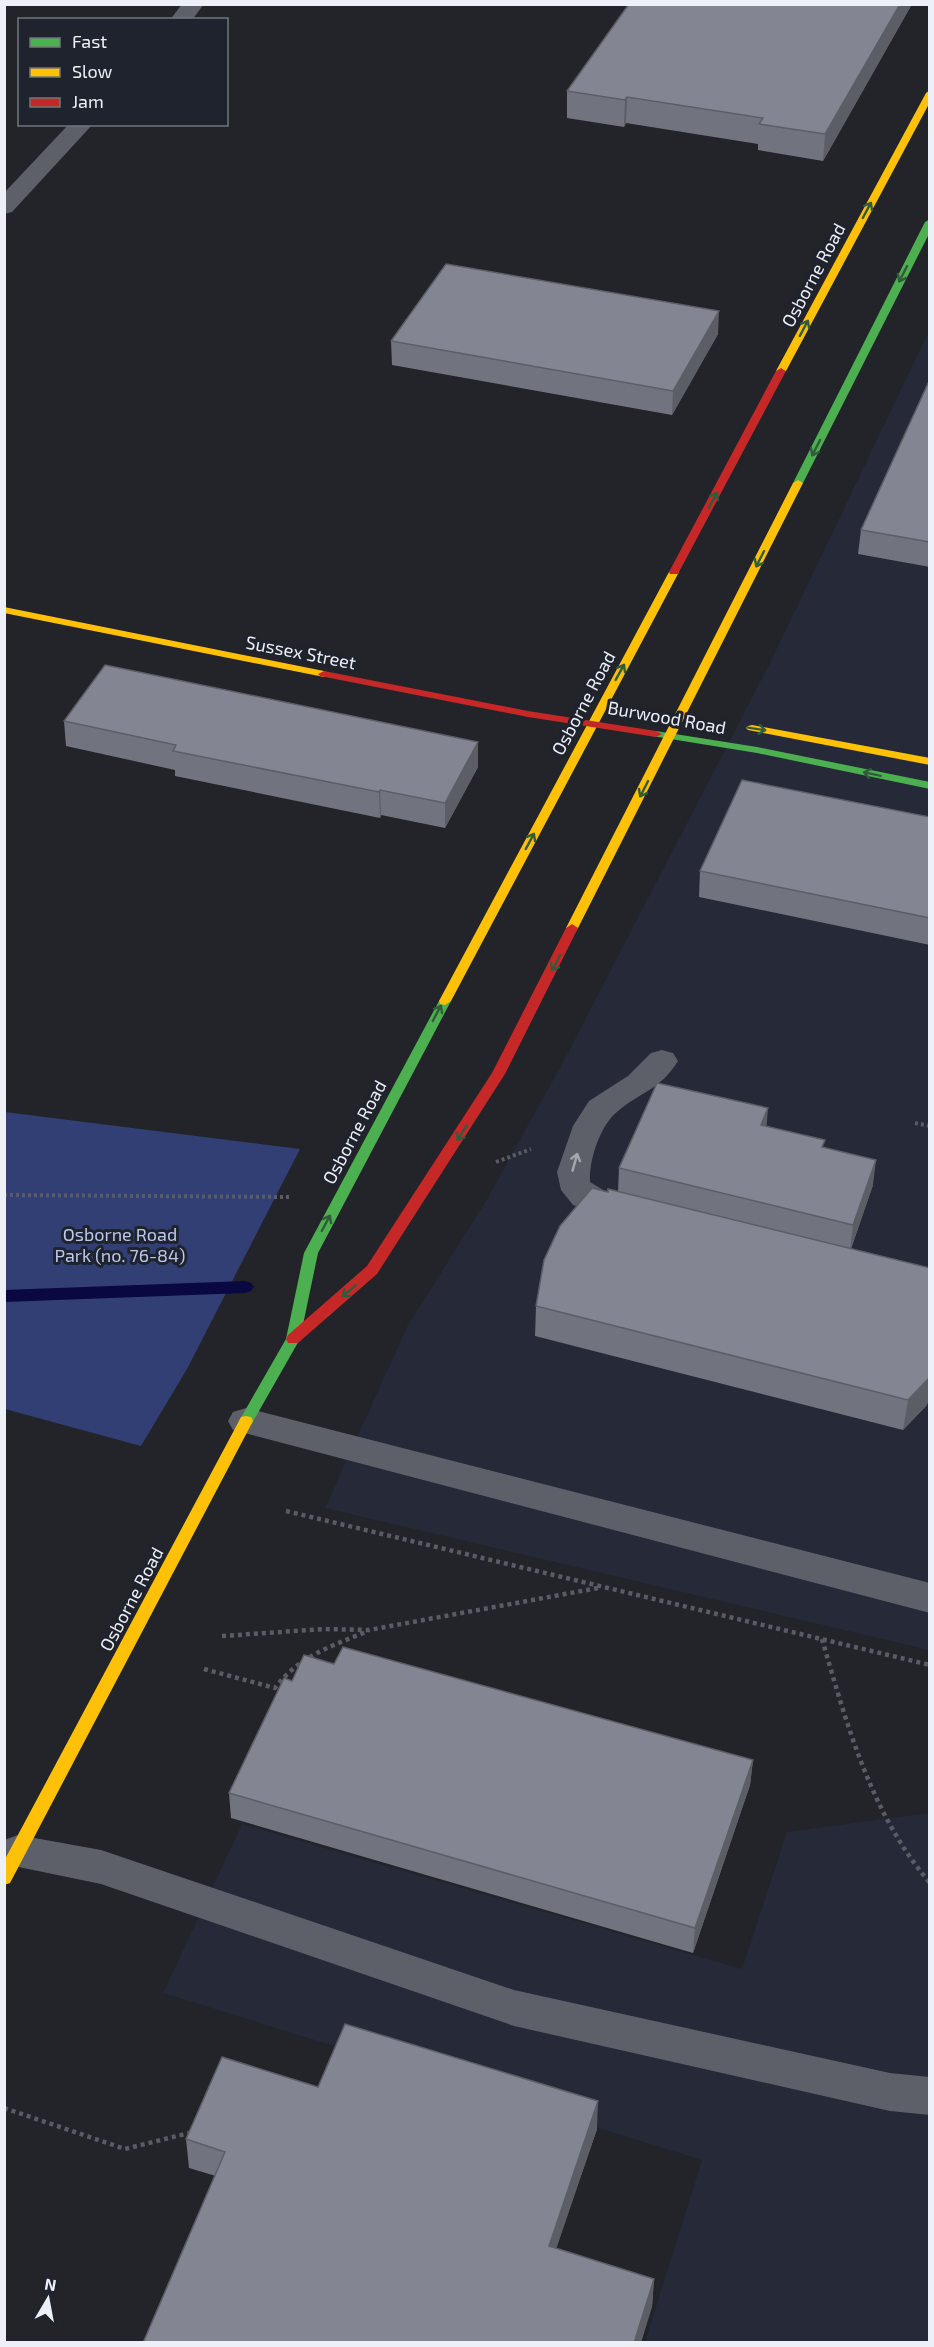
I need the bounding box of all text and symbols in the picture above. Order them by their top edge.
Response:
legend [18,18,228,126]
text: Fast [72,30,107,52]
text: Slow [72,60,113,82]
text: Jam [72,90,104,112]
one-way arrow [861,202,873,219]
street label: Osborne Road [776,219,850,331]
one-way arrow [897,264,909,282]
one-way arrow [799,319,811,337]
one-way arrow [810,439,821,457]
one-way arrow [707,492,719,509]
one-way arrow [754,549,766,567]
street label: Sussex Street [244,631,358,673]
street label: Osborne Road [546,647,620,759]
one-way arrow [615,663,626,681]
street label: Burwood Road [606,696,728,738]
one-way arrow [747,723,767,734]
one-way arrow [863,768,882,779]
one-way arrow [638,779,649,797]
one-way arrow [524,833,536,850]
one-way arrow [550,953,562,971]
one-way arrow [432,1004,444,1022]
street label: Osborne Road [317,1076,391,1188]
one-way arrow [455,1124,467,1141]
one-way arrow [570,1153,581,1172]
one-way arrow [321,1215,332,1233]
park label: Osborne Road Park (no. 76-84) [54,1223,186,1266]
one-way arrow [341,1284,356,1298]
street label: Osborne Road [94,1543,168,1655]
north arrow [18,2269,78,2329]
text: N [43,2273,58,2294]

